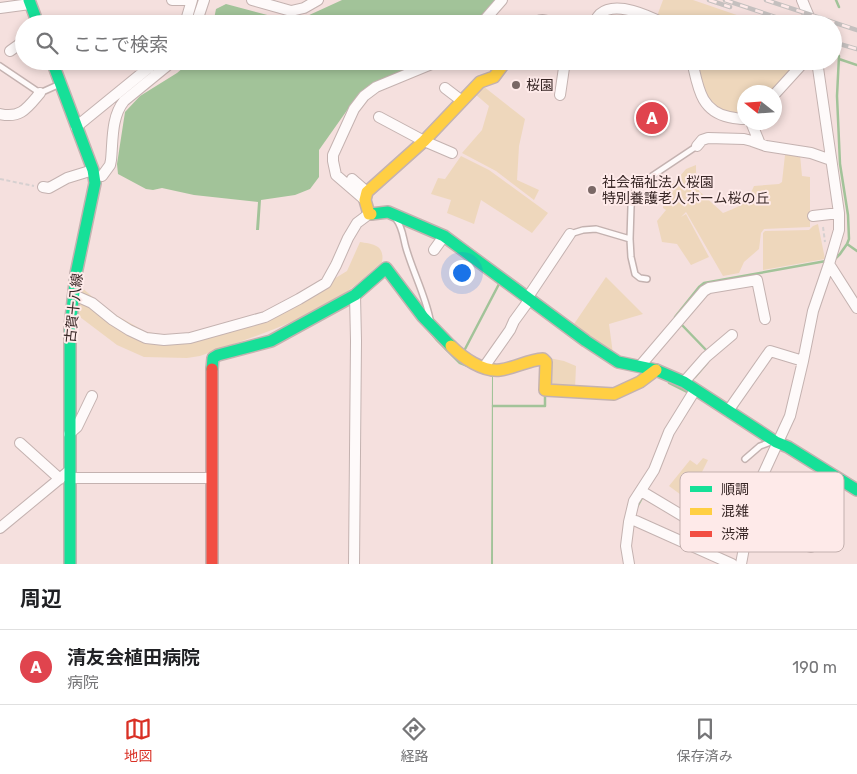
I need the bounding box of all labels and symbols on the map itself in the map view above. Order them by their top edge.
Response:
place label: 桜園 [526,77,554,94]
marker: 桜園 [510,79,522,91]
north arrow [737,85,782,130]
pin: A [636,99,668,137]
place label: 社会福祉法人桜園 特別養護老人ホーム桜の丘 [602,174,770,207]
marker: 社会福祉法人桜園 特別養護老人ホーム桜の丘 [586,184,598,196]
your location [449,260,475,286]
street label: 古賀十八線 [62,272,86,344]
legend [680,472,844,552]
text: 順調 [721,481,749,498]
text: 混雑 [721,503,749,520]
text: 渋滞 [721,526,749,543]

